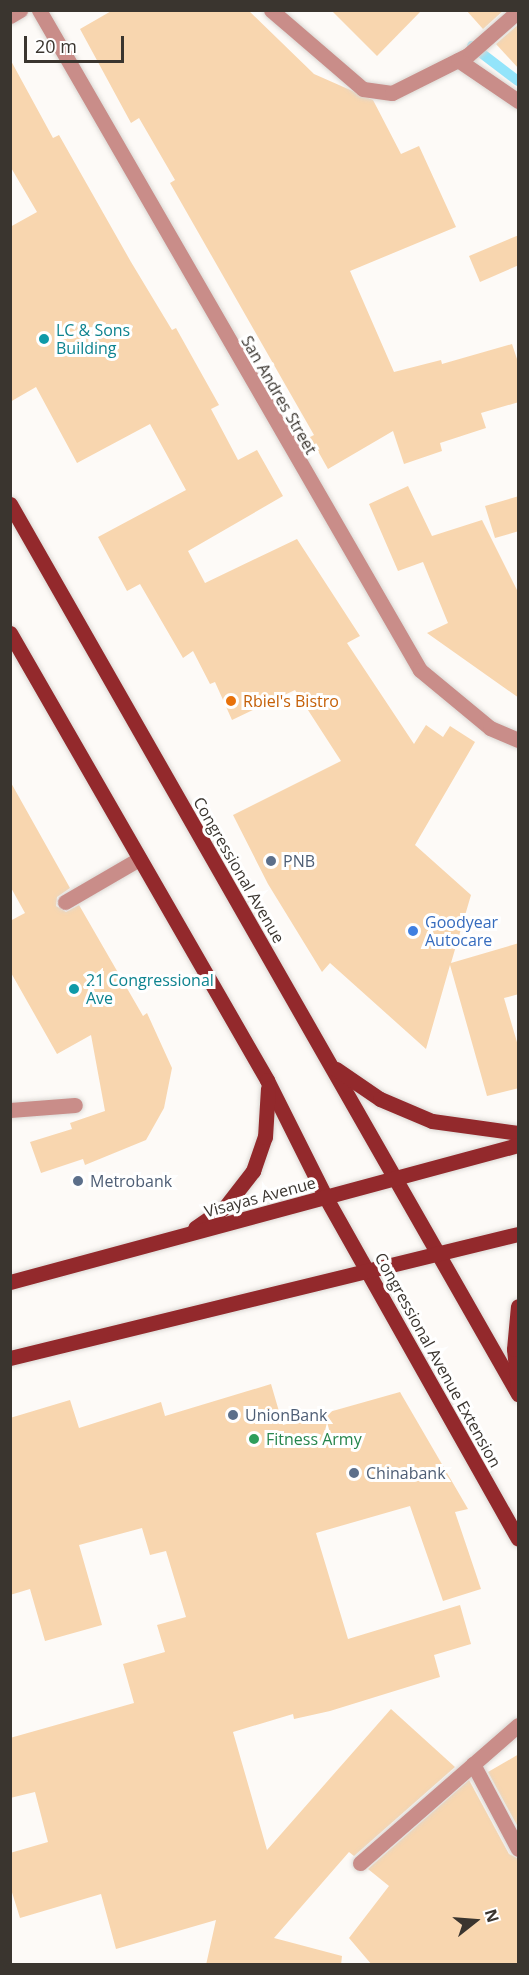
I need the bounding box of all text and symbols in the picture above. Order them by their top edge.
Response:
scale bar [27,24,128,62]
text: 20 m [35,34,77,58]
place label: LC & Sons Building [56,320,130,358]
marker: LC & Sons Building [37,332,51,346]
street label: San Andres Street [237,332,321,458]
place label: Rbiel's Bistro [243,691,339,711]
marker: Rbiel's Bistro [224,694,238,708]
street label: Congressional Avenue [189,794,289,946]
place label: PNB [283,851,315,871]
marker: PNB [264,854,278,868]
place label: Goodyear Autocare [425,912,498,950]
marker: Goodyear Autocare [406,924,420,938]
place label: 21 Congressional Ave [86,970,214,1008]
marker: 21 Congressional Ave [67,982,81,996]
place label: Metrobank [90,1171,172,1191]
street label: Visayas Avenue [202,1173,318,1221]
marker: Metrobank [71,1174,85,1188]
street label: Congressional Avenue Extension [371,1249,505,1471]
place label: UnionBank [245,1405,327,1425]
marker: UnionBank [226,1408,240,1422]
place label: Fitness Army [266,1429,362,1449]
marker: Fitness Army [247,1432,261,1446]
place label: Chinabank [366,1463,446,1483]
marker: Chinabank [347,1466,361,1480]
north arrow [445,1891,505,1951]
text: N [480,1906,505,1925]

